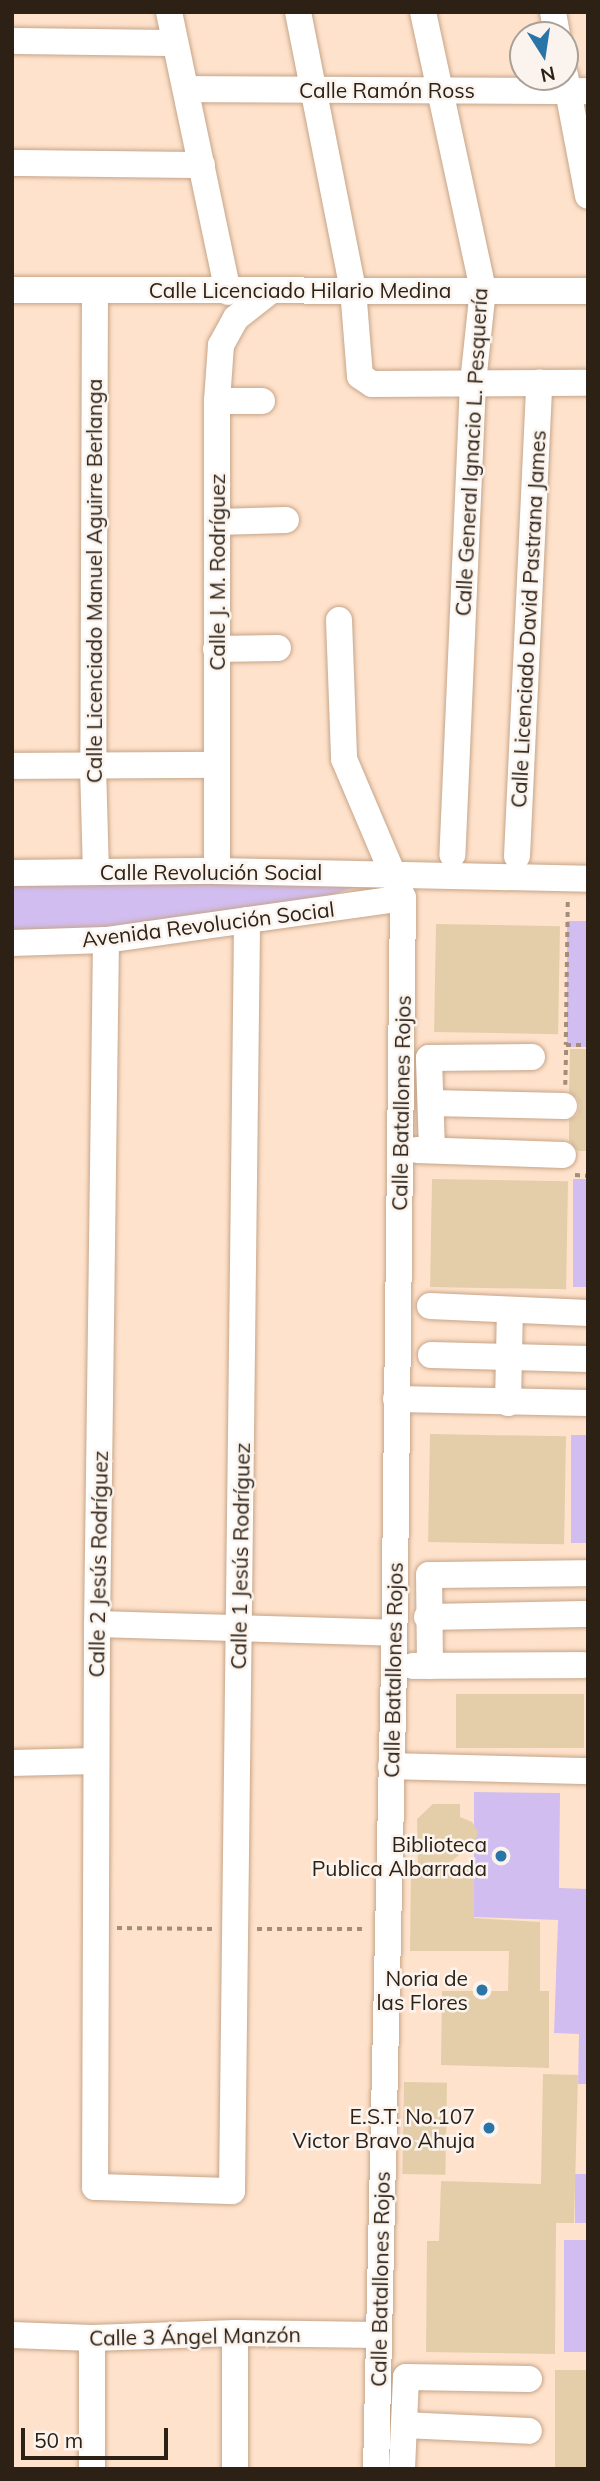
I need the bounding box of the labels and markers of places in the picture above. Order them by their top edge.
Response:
place label: Biblioteca Publica Albarrada [312,1831,487,1881]
marker: Biblioteca Publica Albarrada [493,1848,509,1864]
place label: Noria de las Flores [376,1965,468,2015]
marker: Noria de las Flores [474,1982,490,1998]
place label: E.S.T. No.107 Victor Bravo Ahuja [292,2103,475,2153]
marker: E.S.T. No.107 Victor Bravo Ahuja [481,2120,497,2136]

